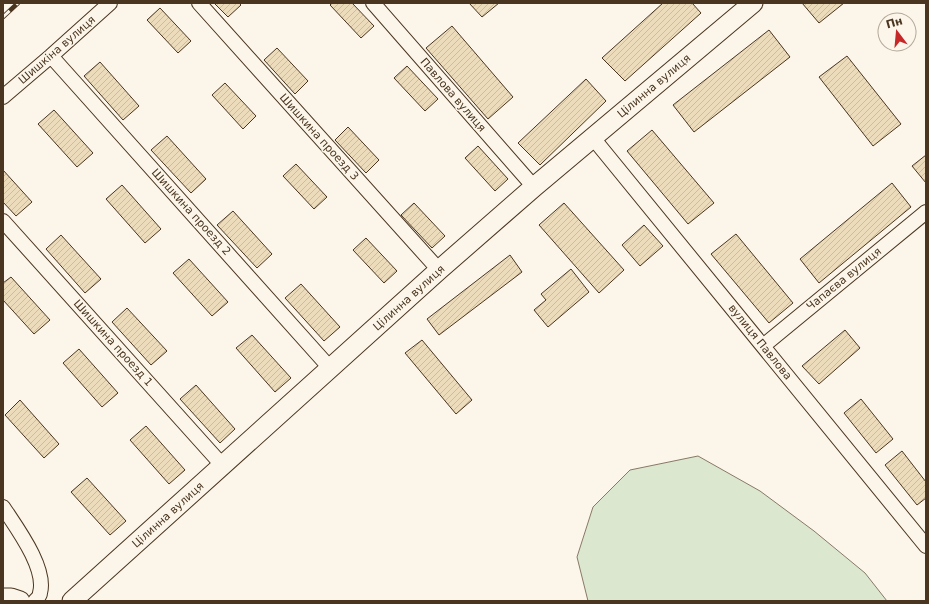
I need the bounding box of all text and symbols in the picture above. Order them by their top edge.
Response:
north arrow [877,12,917,52]
street label: Шишкіна вулиця [16,13,98,87]
text: Пн [885,14,904,31]
street label: Цілинна вулиця [615,52,693,120]
street label: Павлова вулиця [418,56,488,134]
street label: Шишкина проезд 3 [277,91,361,183]
street label: Шишкина проезд 2 [149,166,233,258]
street label: Чапаєва вулиця [804,245,884,313]
street label: Цілинна вулиця [371,262,447,334]
street label: Шишкина проезд 1 [71,297,155,389]
street label: вулиця Павлова [726,302,794,382]
street label: Цілинна вулиця [130,479,206,551]

